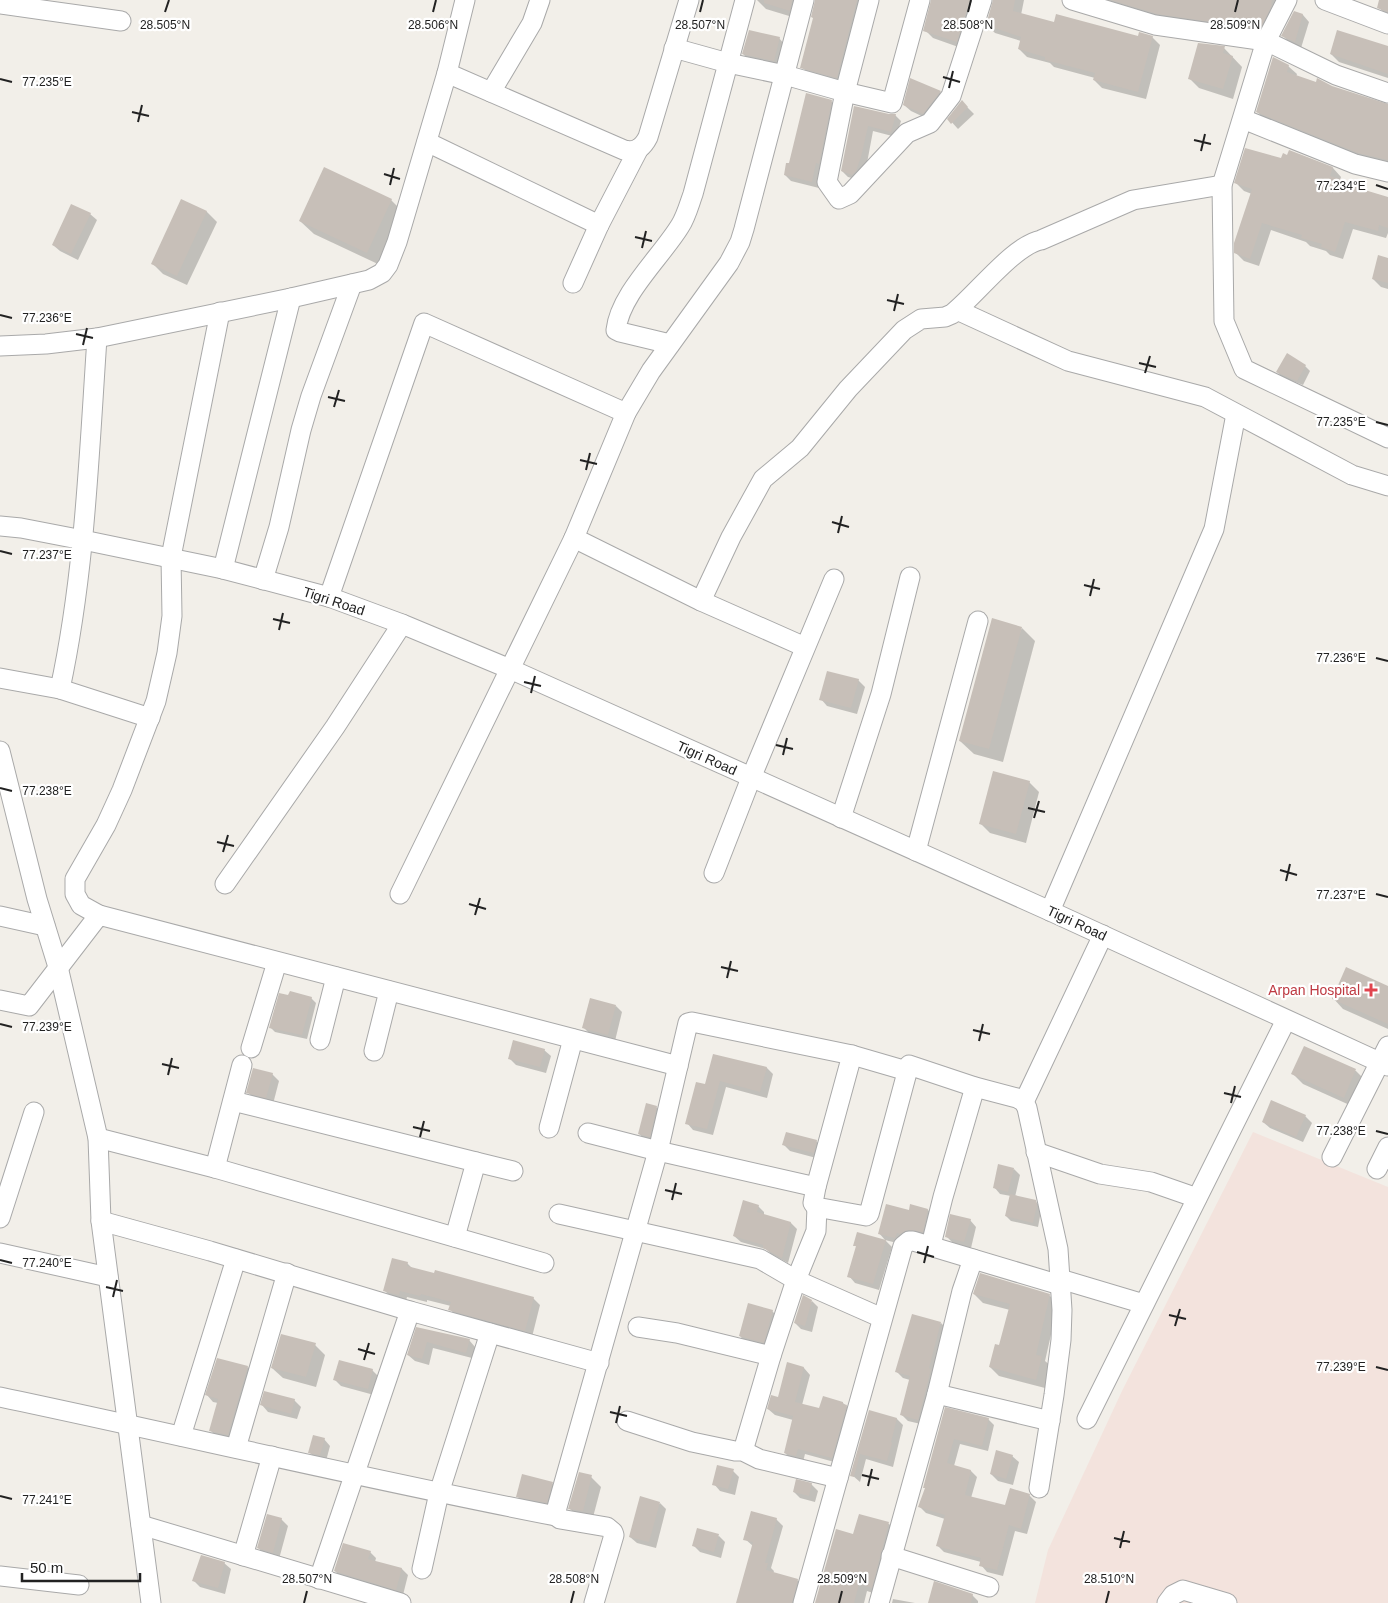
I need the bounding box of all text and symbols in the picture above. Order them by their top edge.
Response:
text: 28.505°N [140,18,190,32]
text: 28.506°N [408,18,458,32]
text: 28.507°N [675,18,725,32]
text: 28.508°N [943,18,993,32]
text: 28.509°N [1210,18,1260,32]
text: 77.235°E [22,75,72,89]
text: 77.234°E [1316,179,1366,193]
text: 77.236°E [22,311,72,325]
text: 77.235°E [1316,415,1366,429]
text: 77.237°E [22,548,72,562]
street label: Tigri Road [301,583,367,619]
text: 77.236°E [1316,651,1366,665]
street label: Tigri Road [674,738,740,778]
text: 77.238°E [22,784,72,798]
text: 77.237°E [1316,888,1366,902]
street label: Tigri Road [1045,902,1109,944]
place label: Arpan Hospital [1268,982,1360,998]
marker: Arpan Hospital [1364,983,1378,997]
text: 77.239°E [22,1020,72,1034]
text: 77.238°E [1316,1124,1366,1138]
text: 77.240°E [22,1256,72,1270]
text: 77.239°E [1316,1360,1366,1374]
text: 77.241°E [22,1493,72,1507]
scale bar [22,1550,140,1582]
text: 50 m [30,1559,63,1576]
text: 28.507°N [282,1572,332,1586]
text: 28.508°N [549,1572,599,1586]
text: 28.509°N [817,1572,867,1586]
text: 28.510°N [1084,1572,1134,1586]

